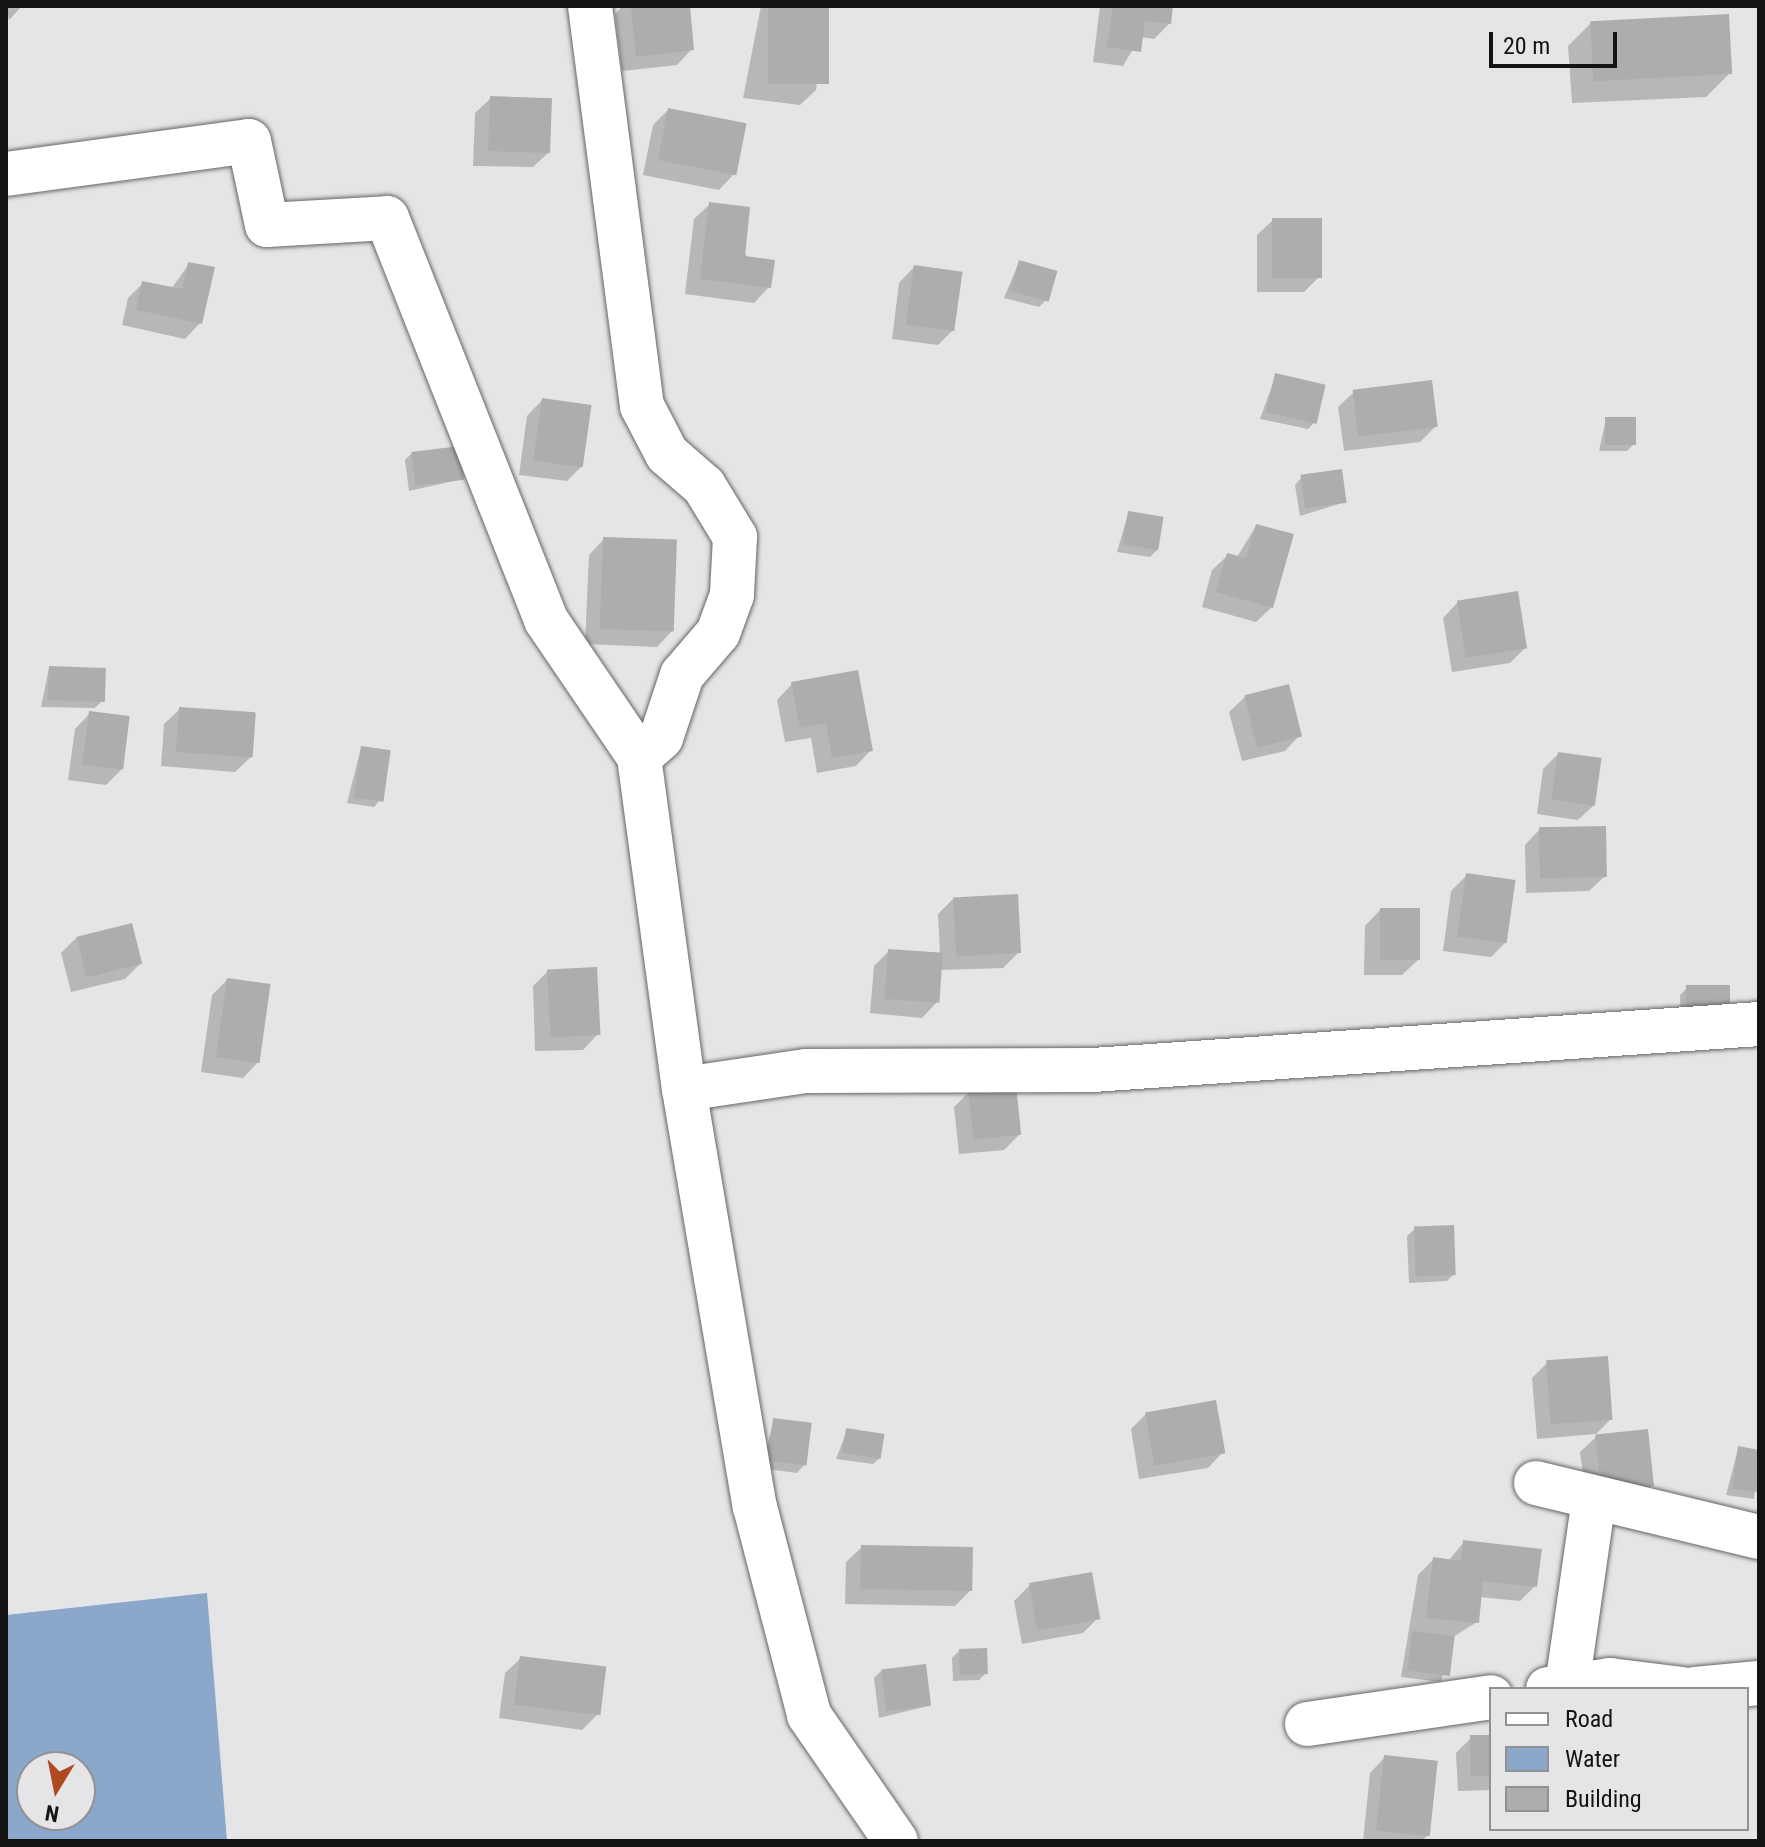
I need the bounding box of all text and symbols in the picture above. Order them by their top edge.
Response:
scale bar [1493,16,1621,66]
text: 20 m [1503,32,1550,60]
legend [1489,1687,1749,1831]
text: Road [1565,1705,1613,1733]
text: Water [1565,1745,1620,1773]
north arrow [16,1751,96,1831]
text: Building [1565,1785,1642,1813]
text: N [43,1800,61,1827]

